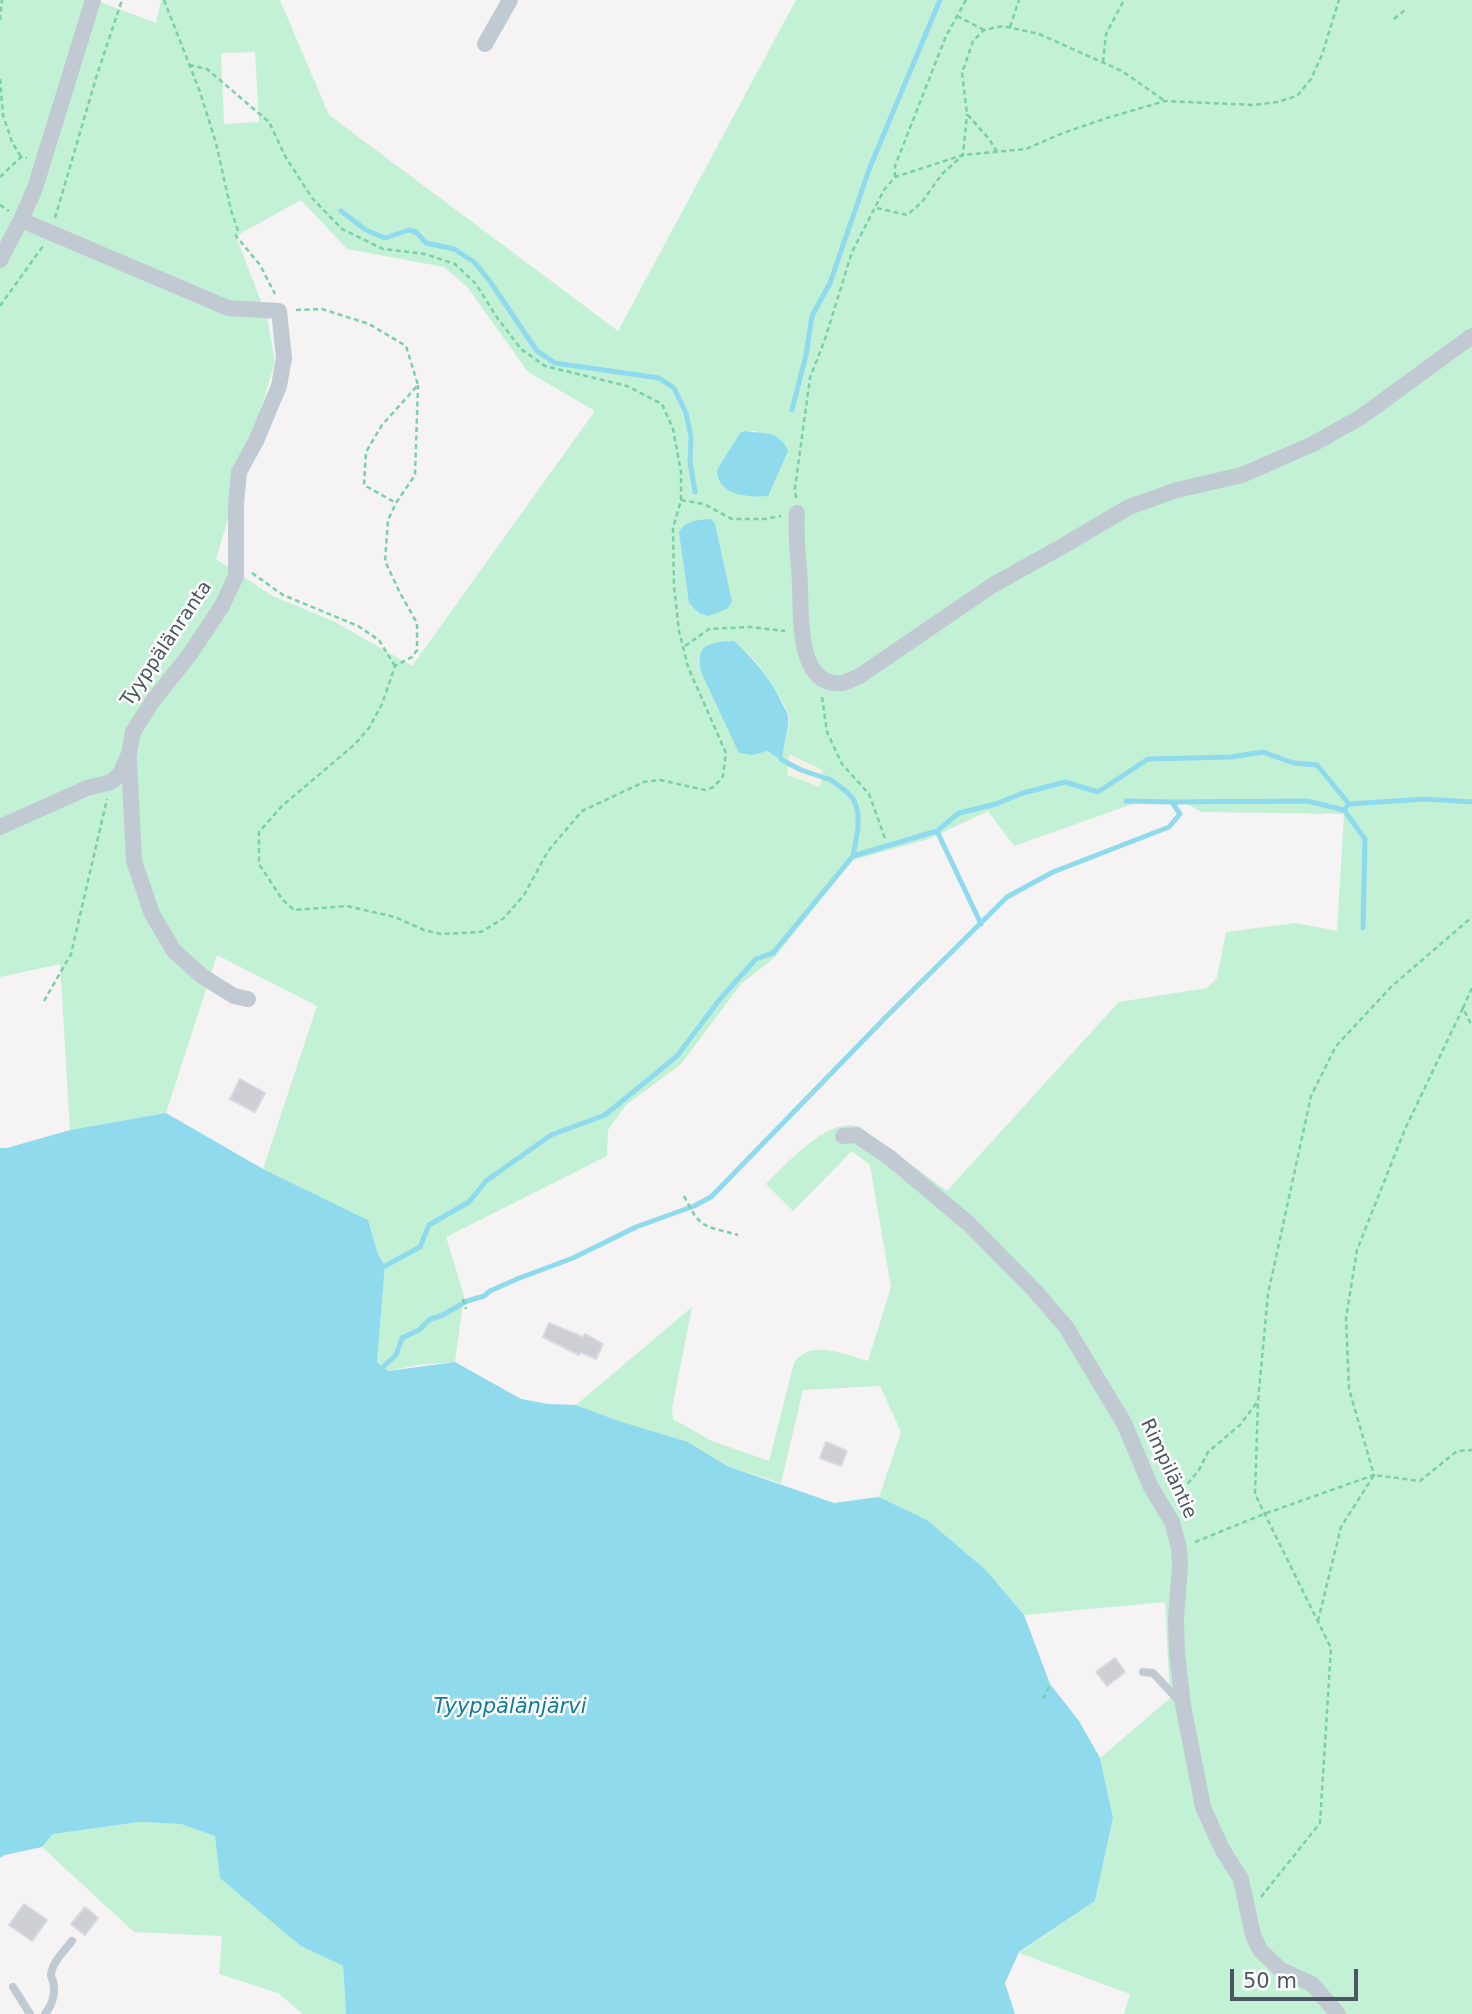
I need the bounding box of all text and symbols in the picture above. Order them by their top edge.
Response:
street label: Tyyppälänranta [117,577,217,711]
street label: Rimpiläntie [1135,1415,1201,1523]
water label: Tyyppälänjärvi [434,1695,586,1721]
scale bar [1234,1954,1362,1998]
text: 50 m [1243,1969,1297,1993]

